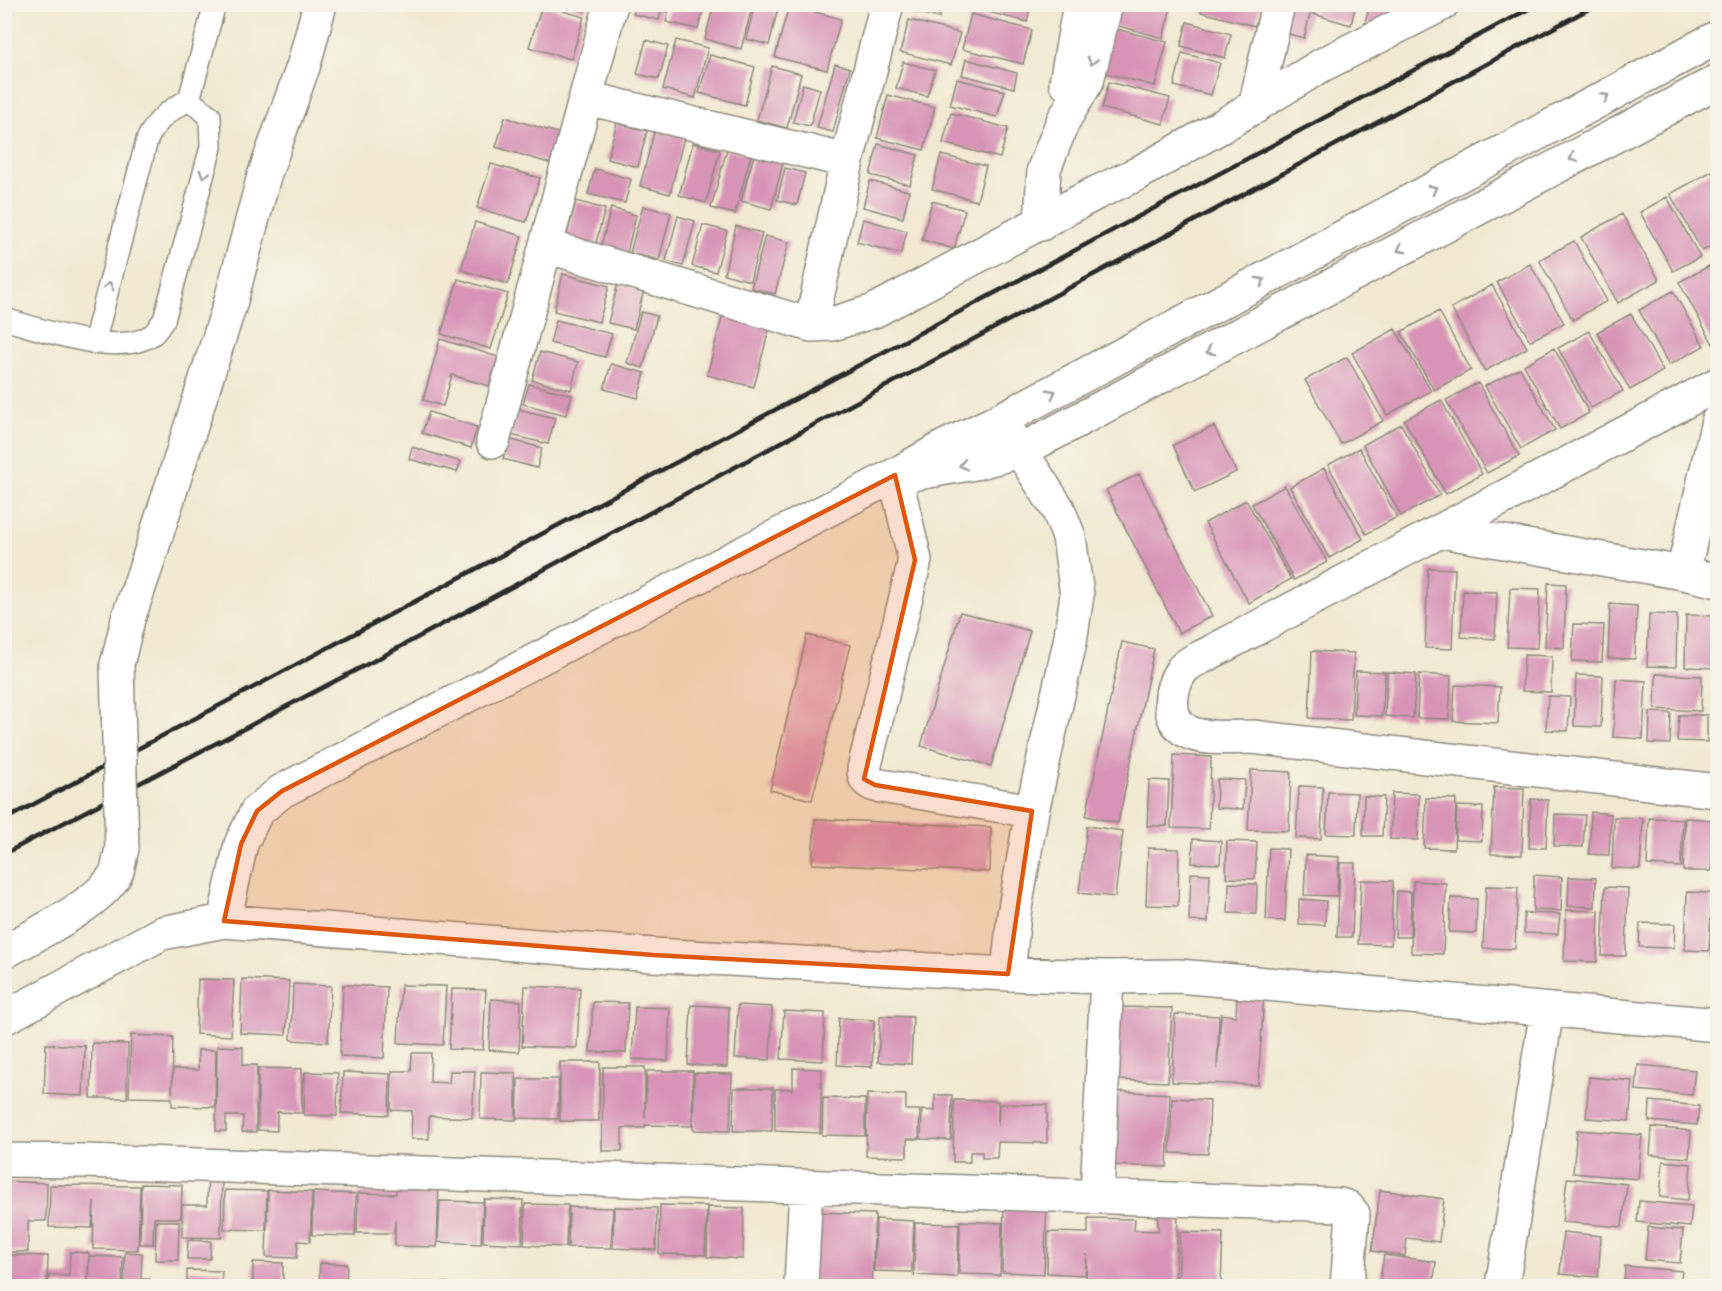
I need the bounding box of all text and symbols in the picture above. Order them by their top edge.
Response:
one-way arrow [1087,56,1100,66]
one-way arrow [1599,93,1609,104]
one-way arrow [1568,150,1579,162]
one-way arrow [199,168,211,179]
one-way arrow [1427,185,1437,196]
one-way arrow [1397,242,1407,253]
one-way arrow [1255,277,1265,288]
one-way arrow [101,282,114,292]
one-way arrow [1206,344,1217,355]
one-way arrow [1046,389,1056,400]
one-way arrow [959,458,969,471]

